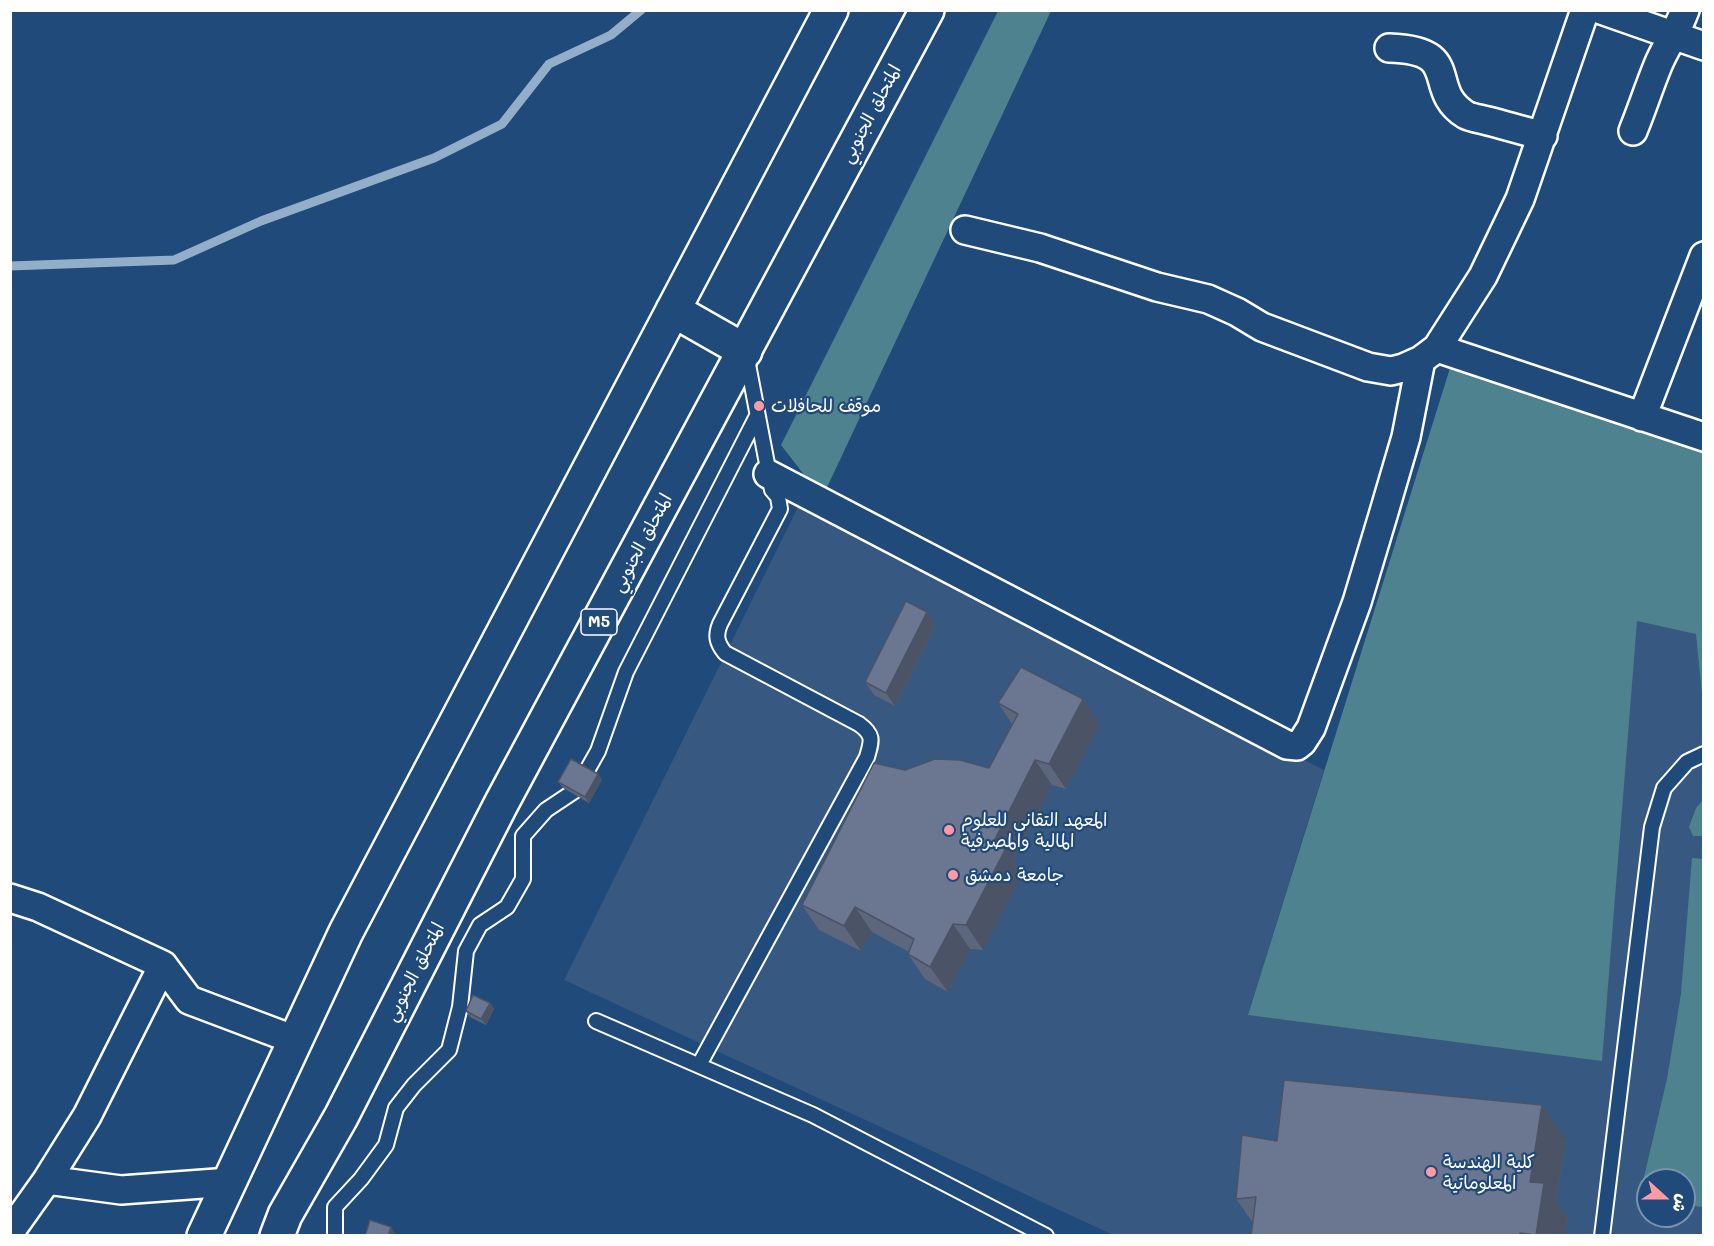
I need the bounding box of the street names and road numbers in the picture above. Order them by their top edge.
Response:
street label: المتحلق الجنوبي [836,61,906,167]
street label: المتحلق الجنوبي [607,490,677,596]
road number: M5 [581,609,617,635]
street label: المتحلق الجنوبي [381,919,449,1025]

